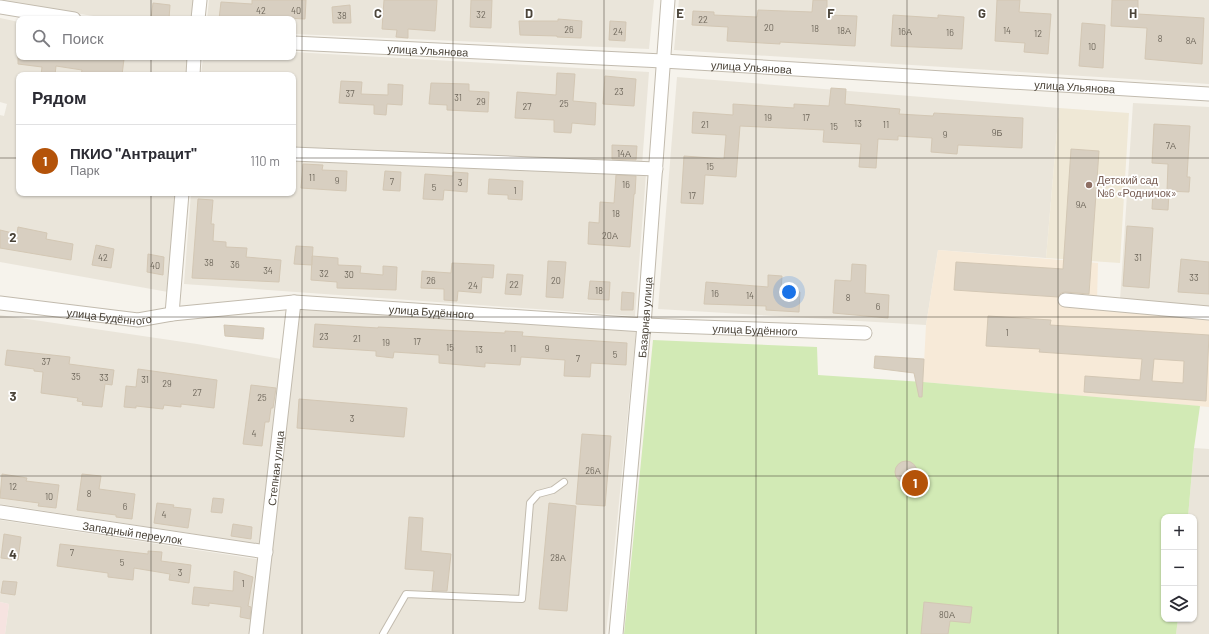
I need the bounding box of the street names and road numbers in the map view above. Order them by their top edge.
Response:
street label: улица Ульянова [387,41,469,58]
street label: улица Ульянова [711,57,793,75]
street label: улица Ульянова [1034,77,1116,95]
street label: Базарная улица [635,275,654,358]
street label: улица Будённого [389,302,475,320]
street label: улица Будённого [66,305,153,327]
street label: улица Будённого [712,321,798,337]
street label: Степная улица [264,429,286,506]
street label: Западный переулок [82,518,183,546]

